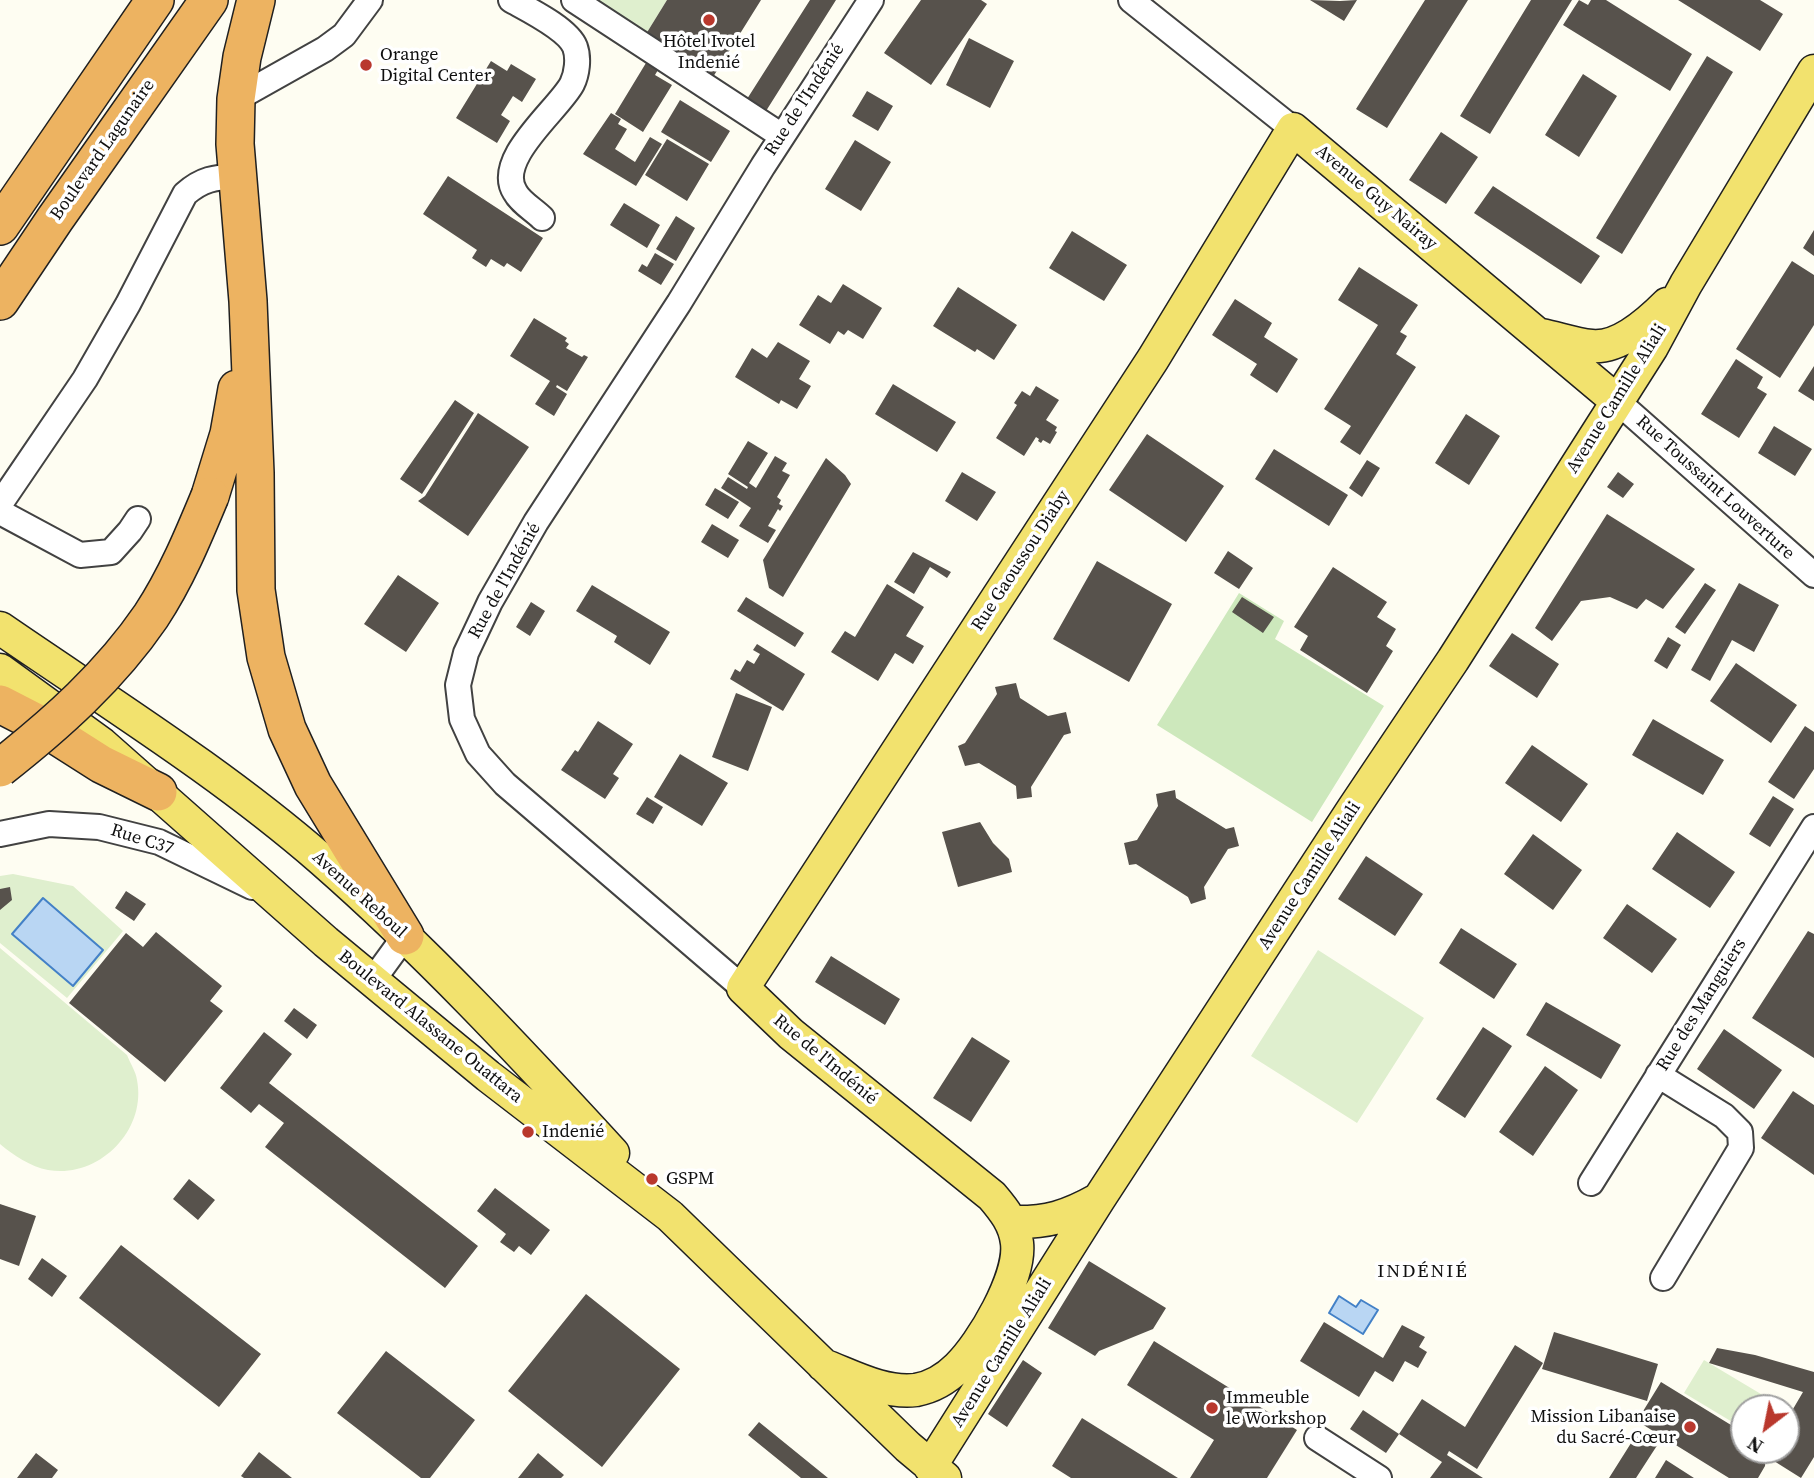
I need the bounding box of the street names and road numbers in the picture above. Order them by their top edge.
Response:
street label: Rue de l'Indénié [761,40,849,160]
street label: Boulevard Lagunaire [46,75,160,225]
street label: Avenue Guy Nairay [1311,141,1441,255]
street label: Avenue Camille Aliali [1562,320,1672,478]
street label: Rue Toussaint Louverture [1631,411,1799,565]
street label: Rue Gaoussou Diaby [967,487,1075,635]
street label: Rue de l'Indénié [464,519,546,643]
street label: Avenue Camille Aliali [1254,798,1366,954]
street label: Rue C37 [108,820,176,860]
street label: Avenue Reboul [307,847,411,943]
street label: Rue des Manguiers [1653,935,1751,1075]
street label: Boulevard Alassane Ouattara [334,946,526,1108]
street label: Rue de l'Indénié [768,1010,882,1110]
street label: Avenue Camille Aliali [947,1274,1057,1432]

